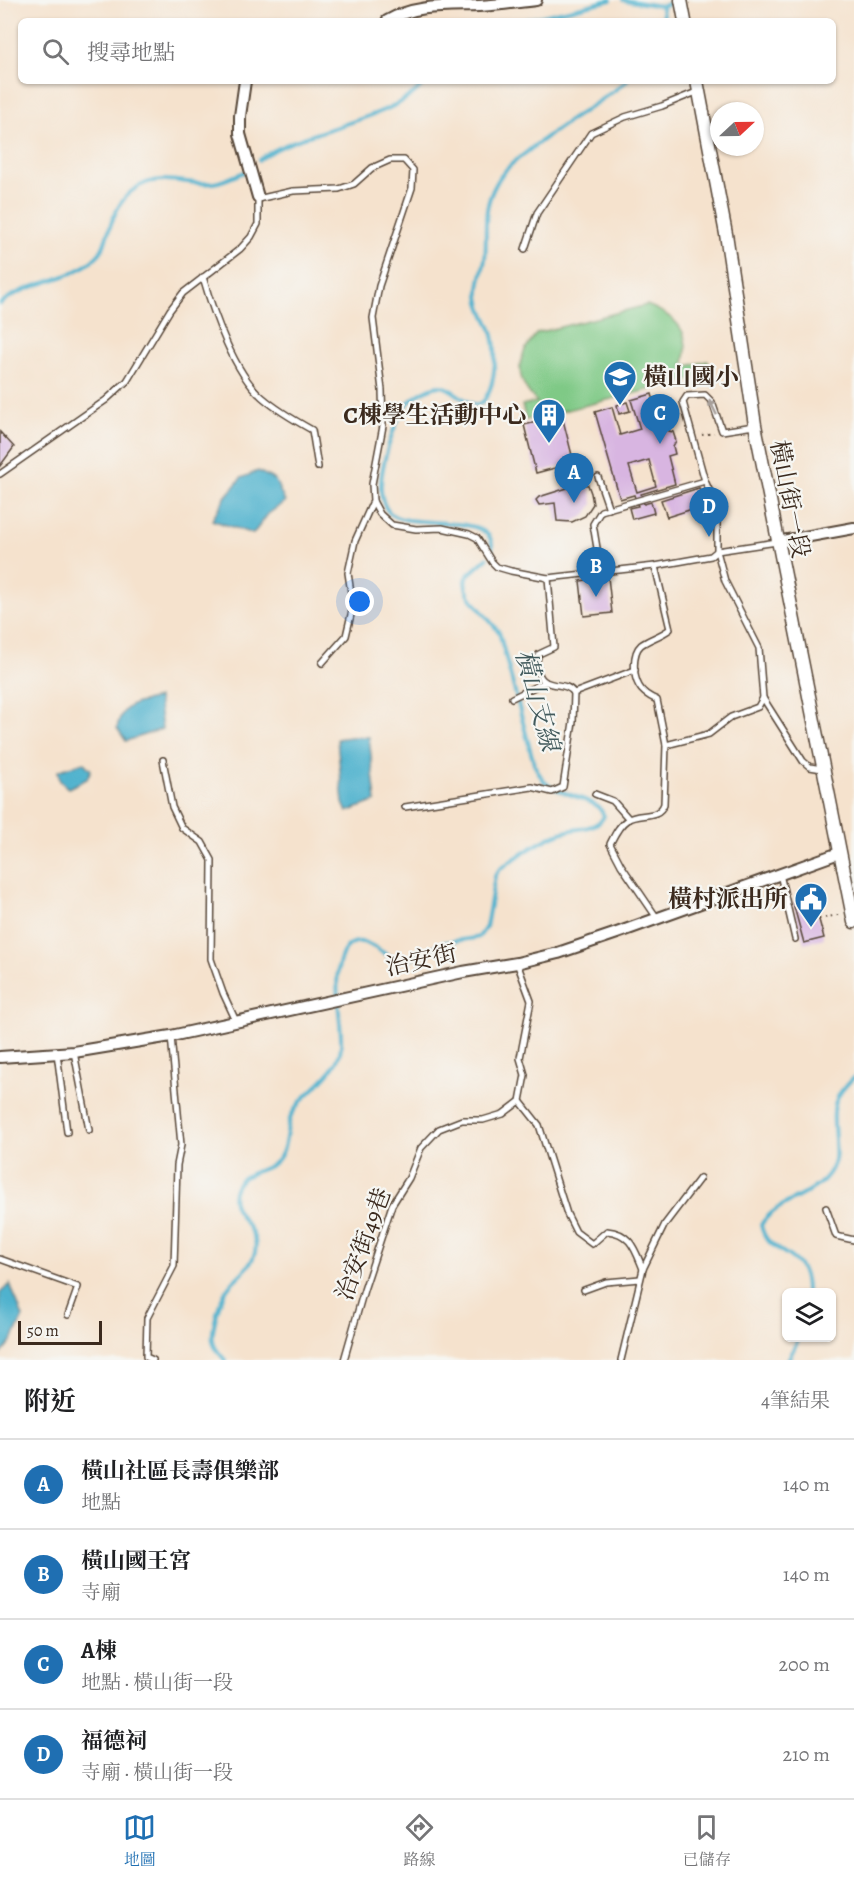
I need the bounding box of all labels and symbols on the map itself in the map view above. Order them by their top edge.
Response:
north arrow [710,102,764,156]
school or university icon: 橫山國小 [602,359,638,406]
place label: 橫山國小 [643,361,739,393]
pin: C [640,394,680,444]
building icon: C棟學生活動中心 [531,397,567,444]
place label: C棟學生活動中心 [343,399,526,431]
one-way arrow [709,399,718,416]
street label: 橫山街一段 [763,437,817,561]
pin: A [554,454,594,503]
pin: D [690,488,728,537]
pin: B [576,548,616,597]
your location [345,587,374,616]
water label: 橫山支線 [507,645,569,758]
public building icon: 橫村派出所 [793,881,829,928]
place label: 橫村派出所 [668,883,788,915]
street label: 治安街 [382,937,460,983]
street label: 治安街49巷 [328,1183,398,1305]
scale bar [18,1318,102,1346]

